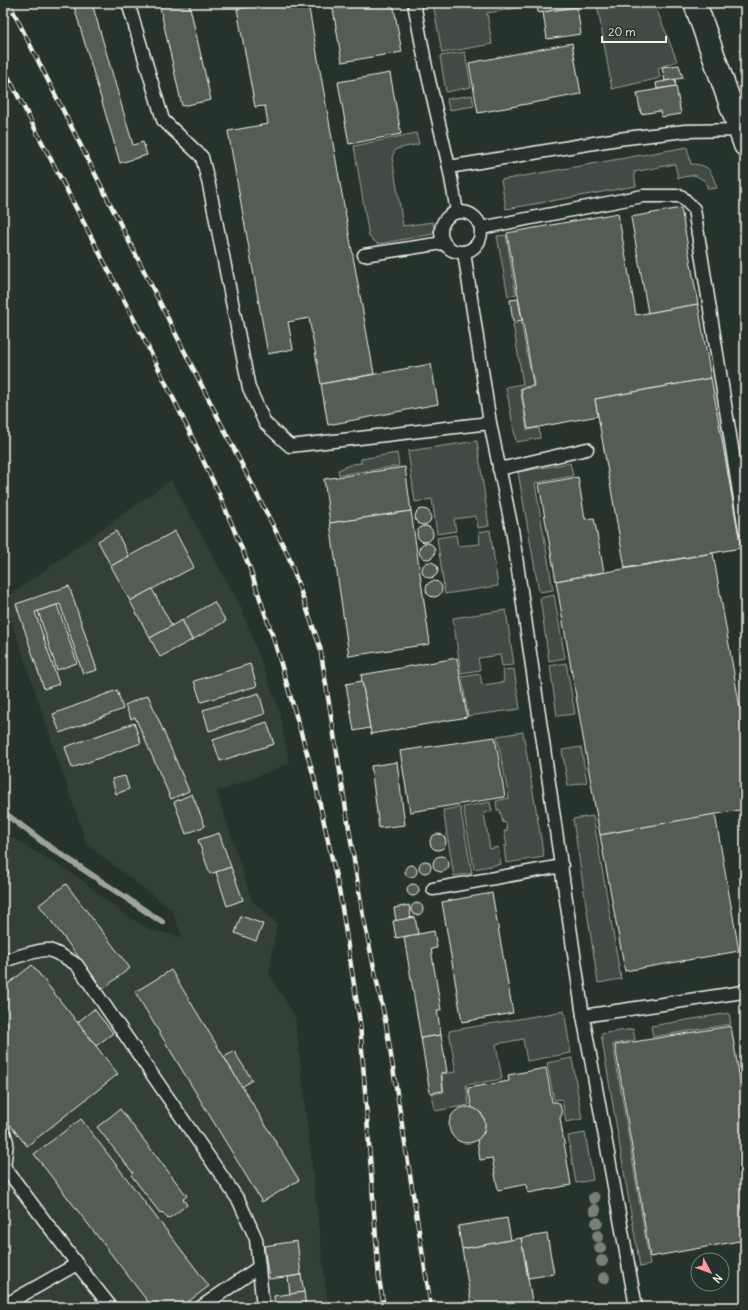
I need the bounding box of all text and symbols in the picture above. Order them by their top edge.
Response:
scale bar [602,18,666,44]
text: 20 m [608,24,636,39]
north arrow [690,1252,730,1292]
text: N [710,1271,725,1286]

